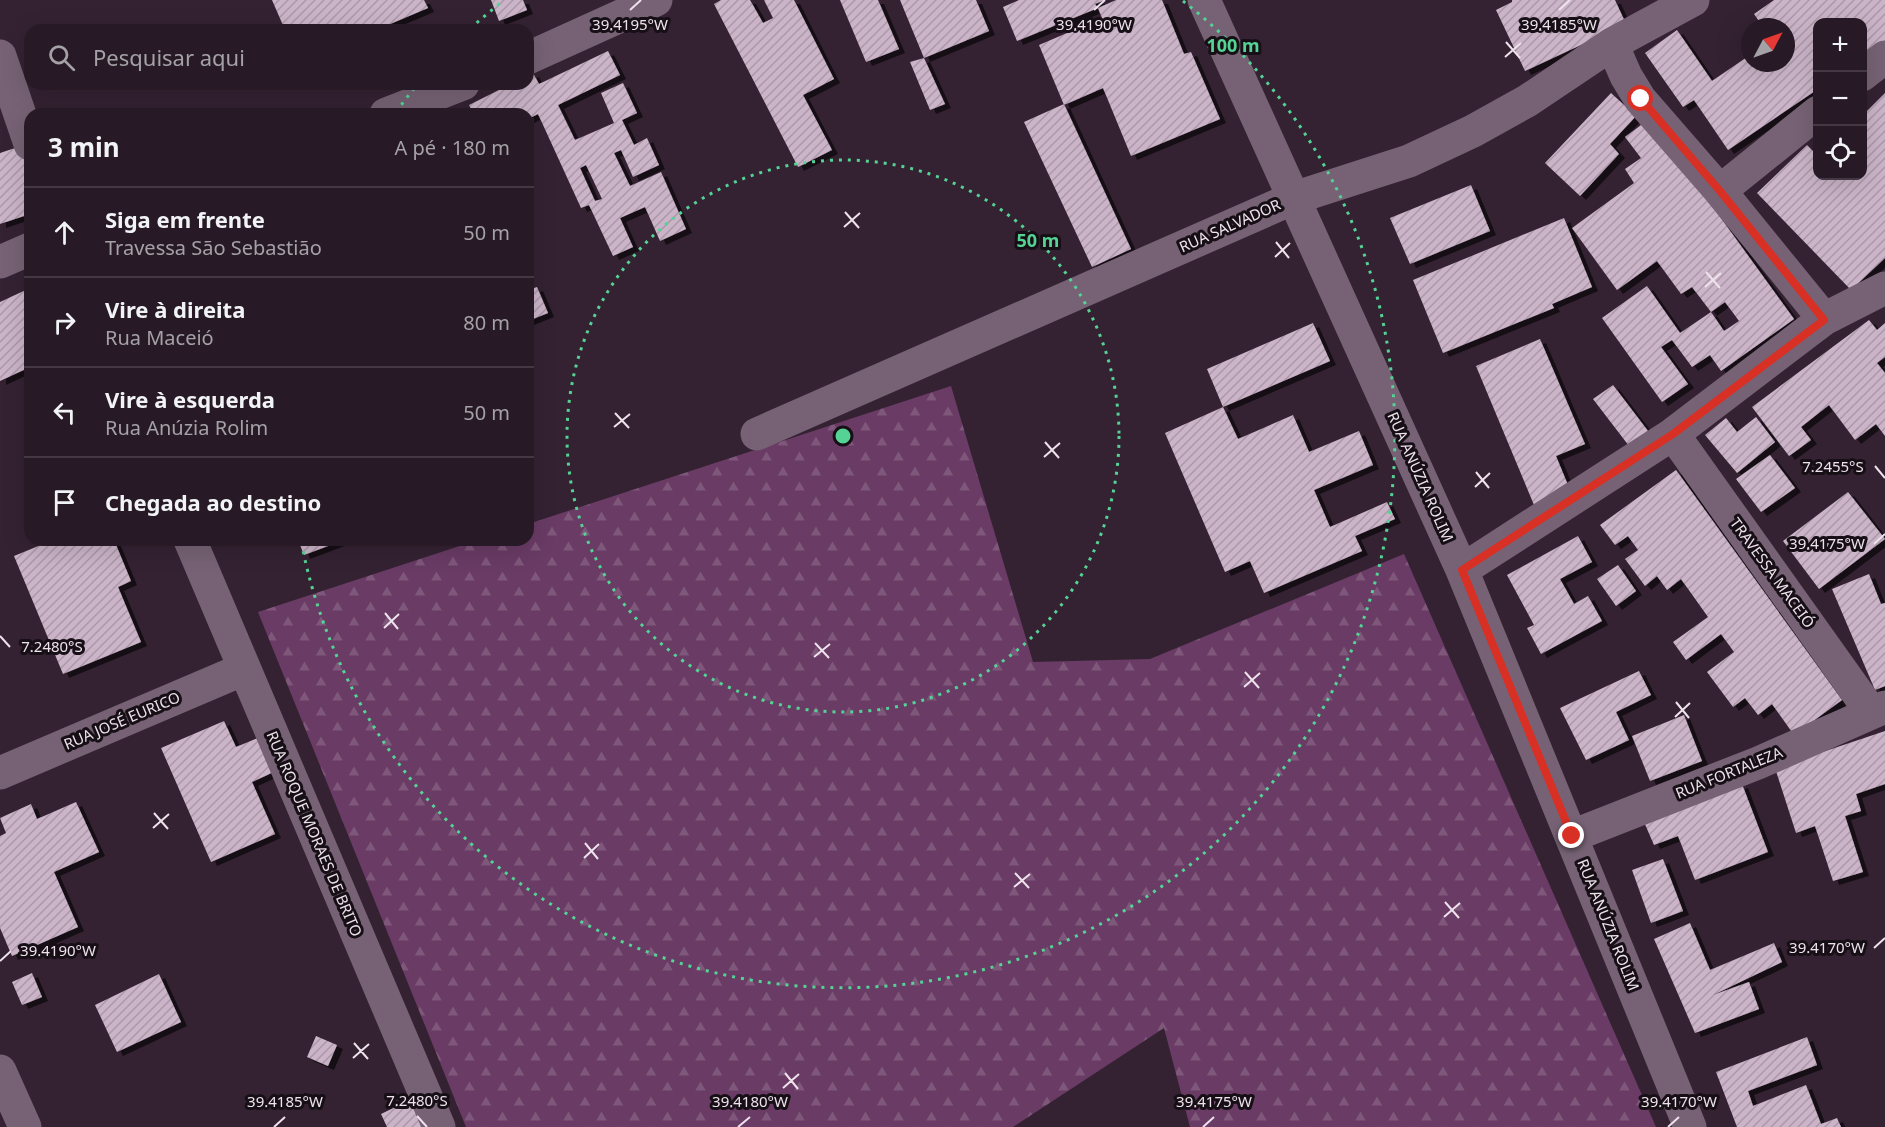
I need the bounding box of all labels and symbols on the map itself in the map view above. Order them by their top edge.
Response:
text: 39.4195°W [592,14,668,34]
text: 39.4190°W [1056,14,1132,34]
text: 39.4185°W [1521,14,1597,34]
north arrow [1741,18,1795,72]
text: 100 m [1206,33,1260,57]
route start [1627,85,1653,111]
street label: RUA SALVADOR [1176,194,1284,256]
text: 50 m [1017,228,1059,252]
street label: RUA ANÚZIA ROLIM [1383,408,1459,545]
centre of rings [833,426,853,446]
text: 7.2455°S [1802,456,1864,476]
street label: TRAVESSA MACEIÓ [1726,513,1820,631]
text: 39.4175°W [1789,533,1865,553]
text: 7.2480°S [21,636,83,656]
street label: RUA JOSÉ EURICO [60,687,183,754]
street label: RUA ROQUE MORAES DE BRITO [262,728,367,939]
street label: RUA FORTALEZA [1672,741,1785,803]
route end [1558,822,1584,848]
street label: RUA ANÚZIA ROLIM [1573,856,1644,993]
text: 39.4170°W [1789,937,1865,957]
text: 39.4190°W [20,940,96,960]
text: 7.2480°S [386,1090,448,1110]
text: 39.4185°W [247,1091,323,1111]
text: 39.4180°W [712,1091,788,1111]
text: 39.4175°W [1176,1091,1252,1111]
text: 39.4170°W [1641,1091,1717,1111]

